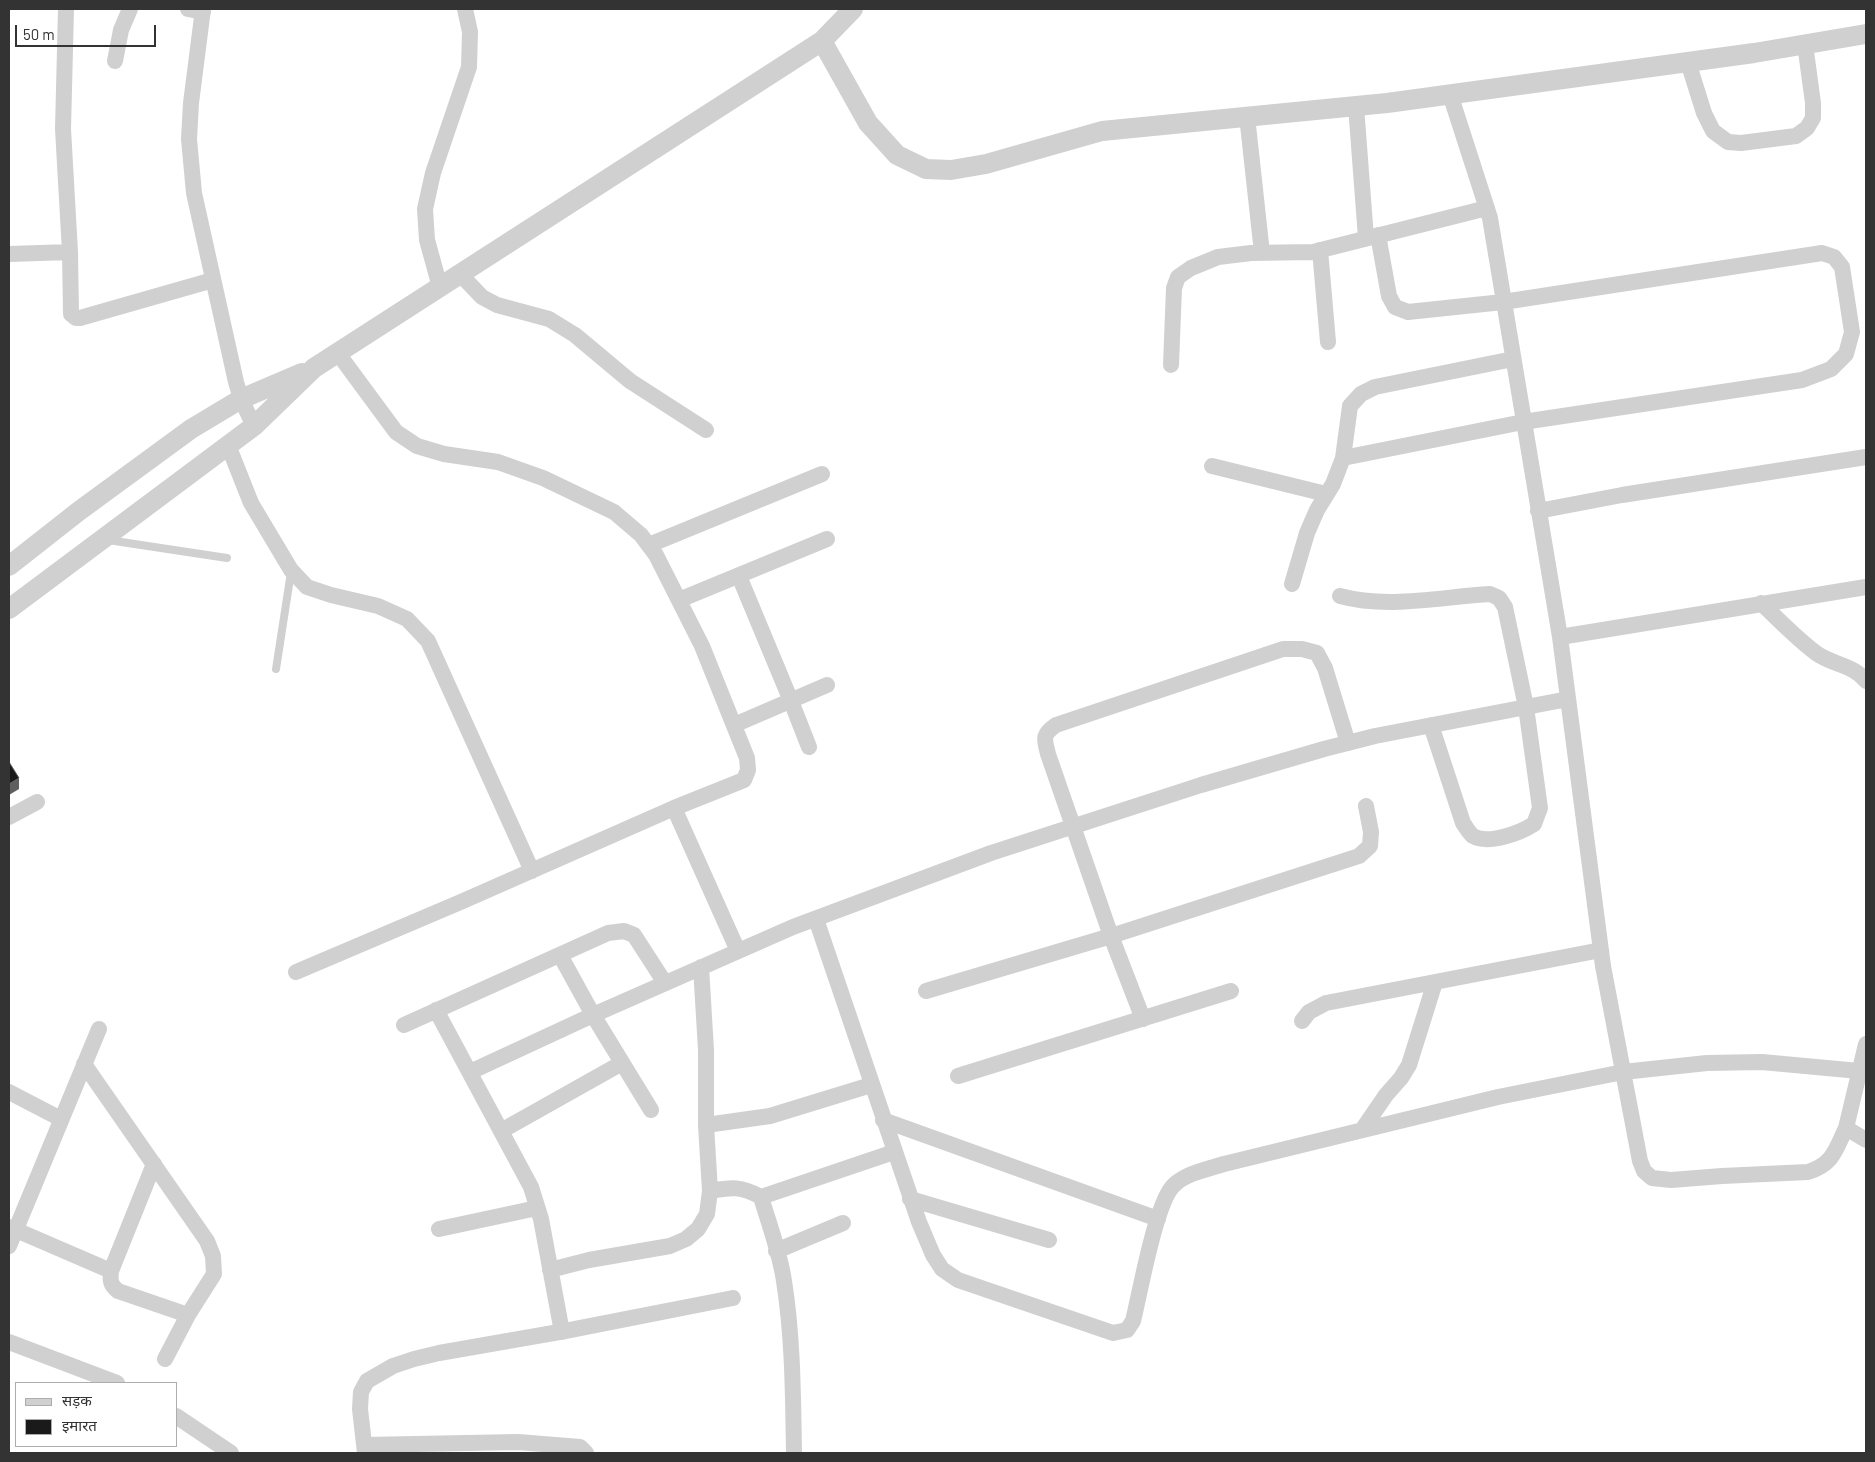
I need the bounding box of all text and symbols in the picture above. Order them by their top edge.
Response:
scale bar [18,15,159,47]
text: 50 m [23,25,55,43]
legend [15,1382,178,1447]
text: सड़क [62,1391,92,1409]
text: इमारत [62,1416,97,1434]

